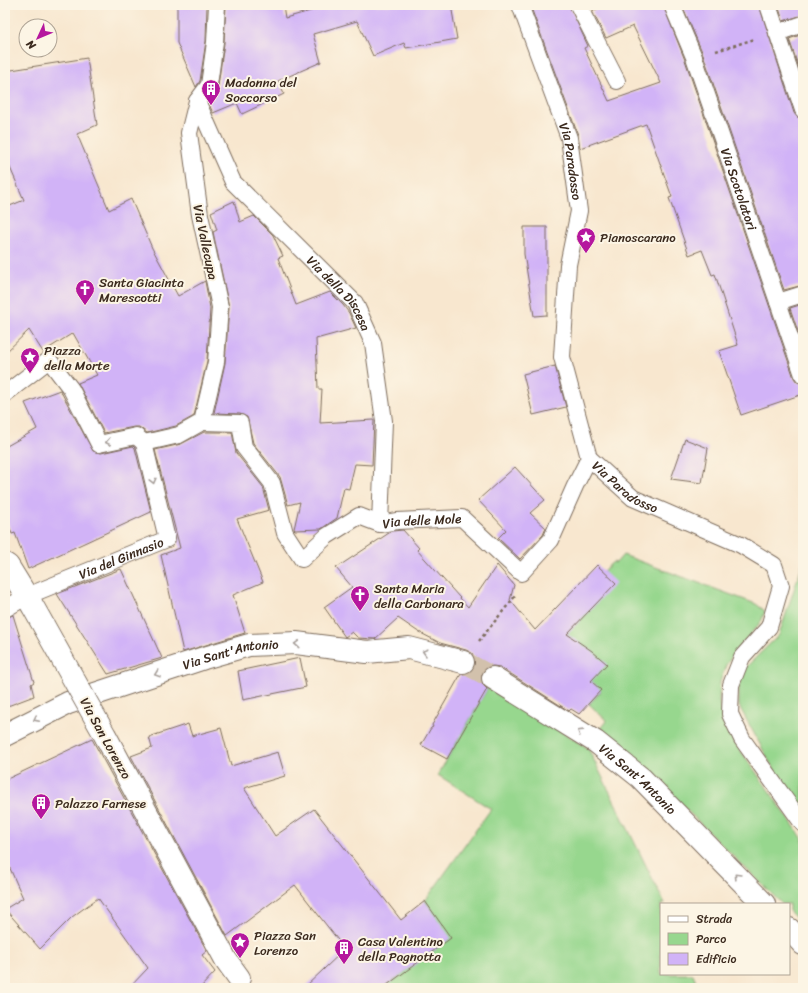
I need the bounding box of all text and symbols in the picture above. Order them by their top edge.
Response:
north arrow [18,18,58,58]
text: N [21,35,41,55]
place label: Madonna del Soccorso [225,71,297,109]
building icon: Madonna del Soccorso [200,78,222,106]
street label: Via Paradosso [552,119,588,202]
street label: Via Scotolatori [714,145,764,234]
street label: Via Vallecupa [186,202,225,282]
place icon: Pianoscarano [575,226,597,254]
place label: Pianoscarano [600,226,676,249]
street label: Via della Discesa [301,250,377,335]
place label: Santa Giacinta Marescotti [99,271,184,309]
church icon: Santa Giacinta Marescotti [74,278,96,306]
place label: Piazza della Morte [44,339,110,377]
place icon: Piazza della Morte [19,346,41,374]
one-way arrow [105,437,111,445]
street label: Via Paradosso [586,455,662,520]
one-way arrow [149,477,157,484]
street label: Via delle Mole [381,507,462,535]
street label: Via del Ginnasio [75,530,168,586]
place label: Santa Maria della Carbonara [374,577,464,615]
church icon: Santa Maria della Carbonara [349,584,371,612]
street label: Via Sant'Antonio [180,633,280,676]
one-way arrow [294,640,300,648]
one-way arrow [422,649,429,657]
one-way arrow [154,669,161,677]
street label: Via San Lorenzo [74,693,138,784]
one-way arrow [33,715,41,722]
one-way arrow [577,729,584,737]
street label: Via Sant'Antonio [594,737,682,821]
building icon: Palazzo Farnese [30,792,52,820]
place label: Palazzo Farnese [55,792,146,815]
one-way arrow [734,873,742,881]
legend [660,903,790,975]
text: Strada [696,908,733,930]
place label: Piazza San Lorenzo [254,924,316,962]
text: Parco [696,928,726,950]
place label: Casa Valentino della Pagnotta [358,930,443,968]
place icon: Piazza San Lorenzo [229,931,251,959]
building icon: Casa Valentino della Pagnotta [333,937,355,965]
text: Edificio [696,948,736,970]

